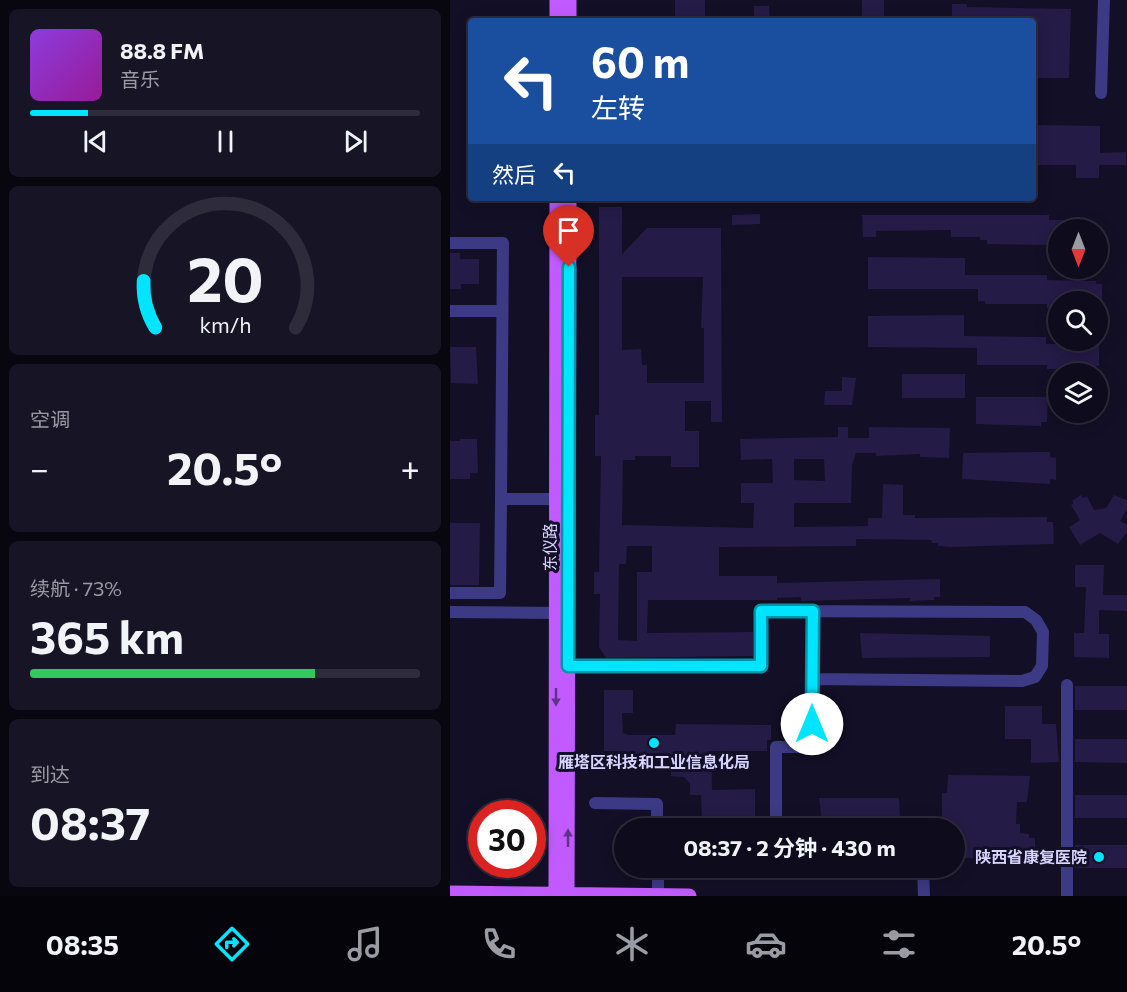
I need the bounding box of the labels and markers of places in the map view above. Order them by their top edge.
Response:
pin [543,205,594,267]
marker: 雁塔区科技和工业信息化局 [647,736,661,750]
place label: 雁塔区科技和工业信息化局 [558,752,750,771]
place label: 陕西省康复医院 [975,847,1087,866]
marker: 陕西省康复医院 [1092,850,1106,864]

